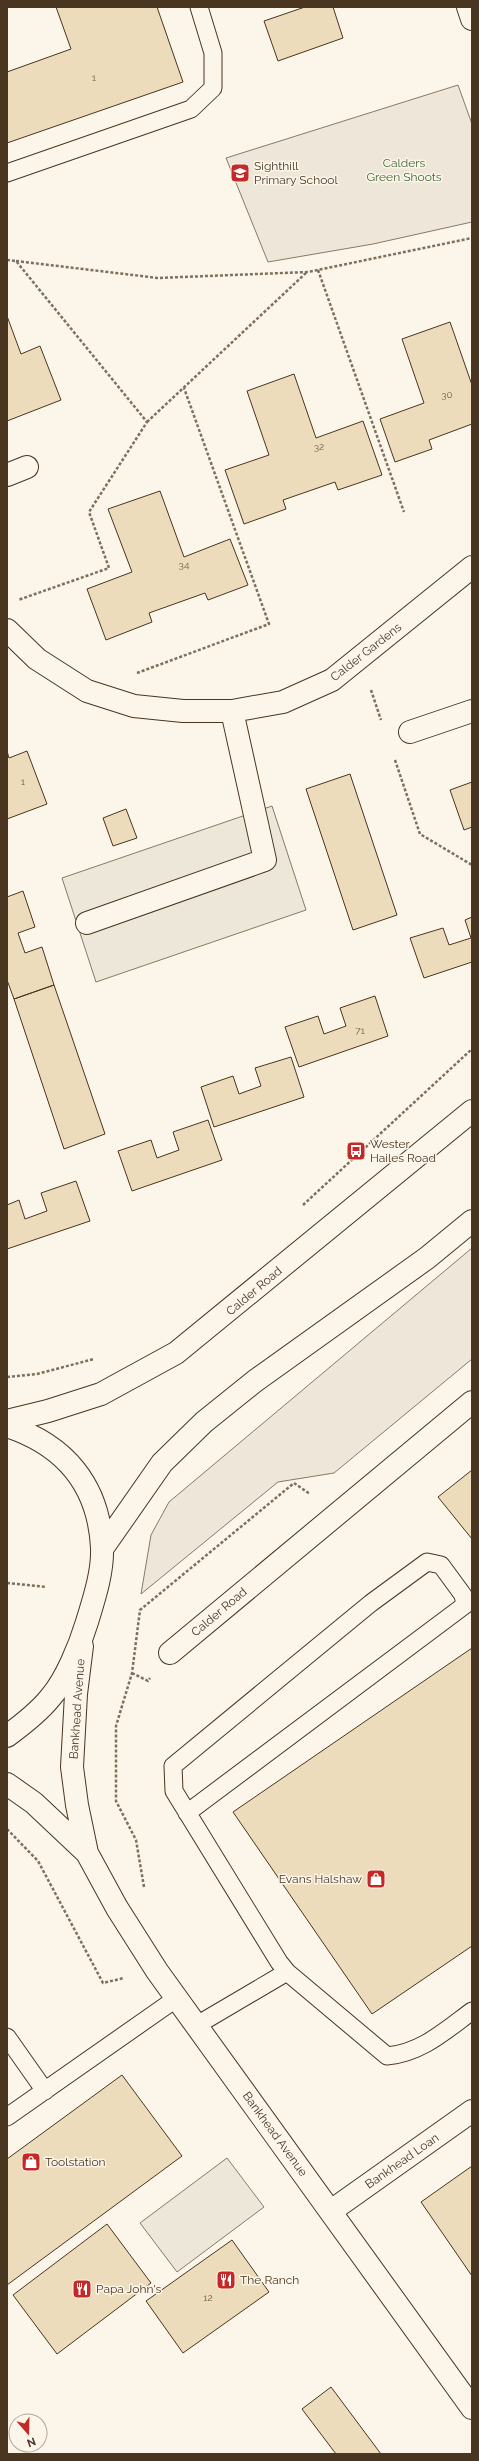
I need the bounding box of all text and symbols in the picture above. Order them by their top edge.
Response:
house number: 1 [92,72,97,83]
park label: Calders Green Shoots [366,156,442,184]
place label: Sighthill Primary School [254,159,338,187]
school or university icon: Sighthill Primary School [229,162,251,184]
house number: 30 [441,389,453,400]
house number: 32 [314,441,324,452]
house number: 34 [179,559,190,570]
street label: Calder Gardens [328,620,404,684]
house number: 1 [21,776,26,787]
house number: 71 [355,1025,366,1036]
place label: Wester Hailes Road [370,1137,436,1165]
bus stop icon: Wester Hailes Road [345,1140,367,1162]
street label: Calder Road [223,1264,285,1318]
street label: Calder Road [188,1585,250,1639]
street label: Bankhead Avenue [67,1658,87,1760]
shop icon: Evans Halshaw [365,1868,387,1890]
place label: Evans Halshaw [279,1872,362,1886]
street label: Bankhead Avenue [240,2089,310,2179]
street label: Bankhead Loan [363,2130,441,2192]
shop icon: Toolstation [20,2151,42,2173]
place label: Toolstation [45,2155,106,2169]
restaurant icon: The Ranch [215,2269,237,2291]
place label: The Ranch [240,2273,299,2287]
restaurant icon: Papa John's [71,2278,93,2300]
place label: Papa John's [96,2282,162,2296]
house number: 12 [203,2292,213,2303]
north arrow [8,2413,48,2453]
text: N [25,2434,37,2449]

